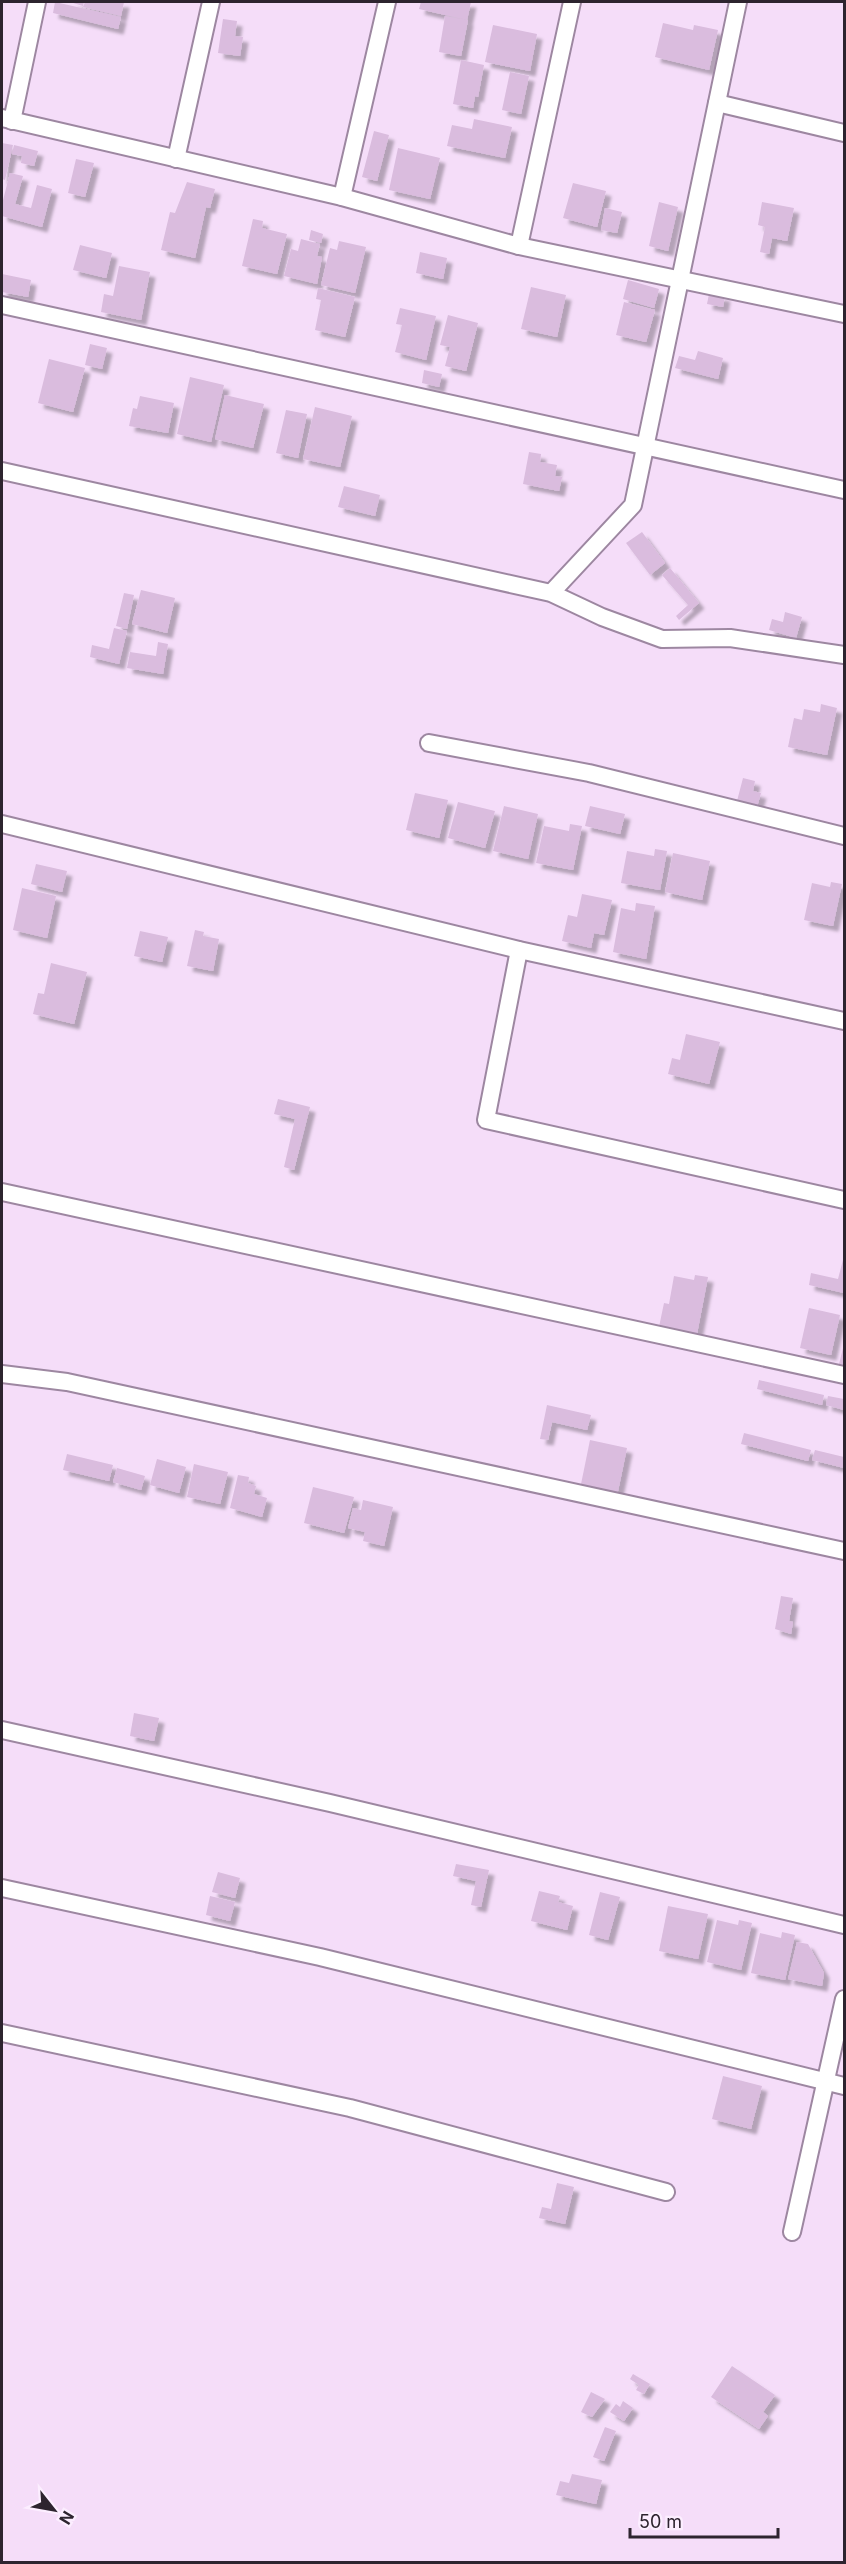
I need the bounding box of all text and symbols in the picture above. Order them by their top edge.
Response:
north arrow [24,2480,84,2540]
scale bar [630,2501,778,2539]
text: N [55,2507,79,2528]
text: 50 m [639,2511,682,2532]

